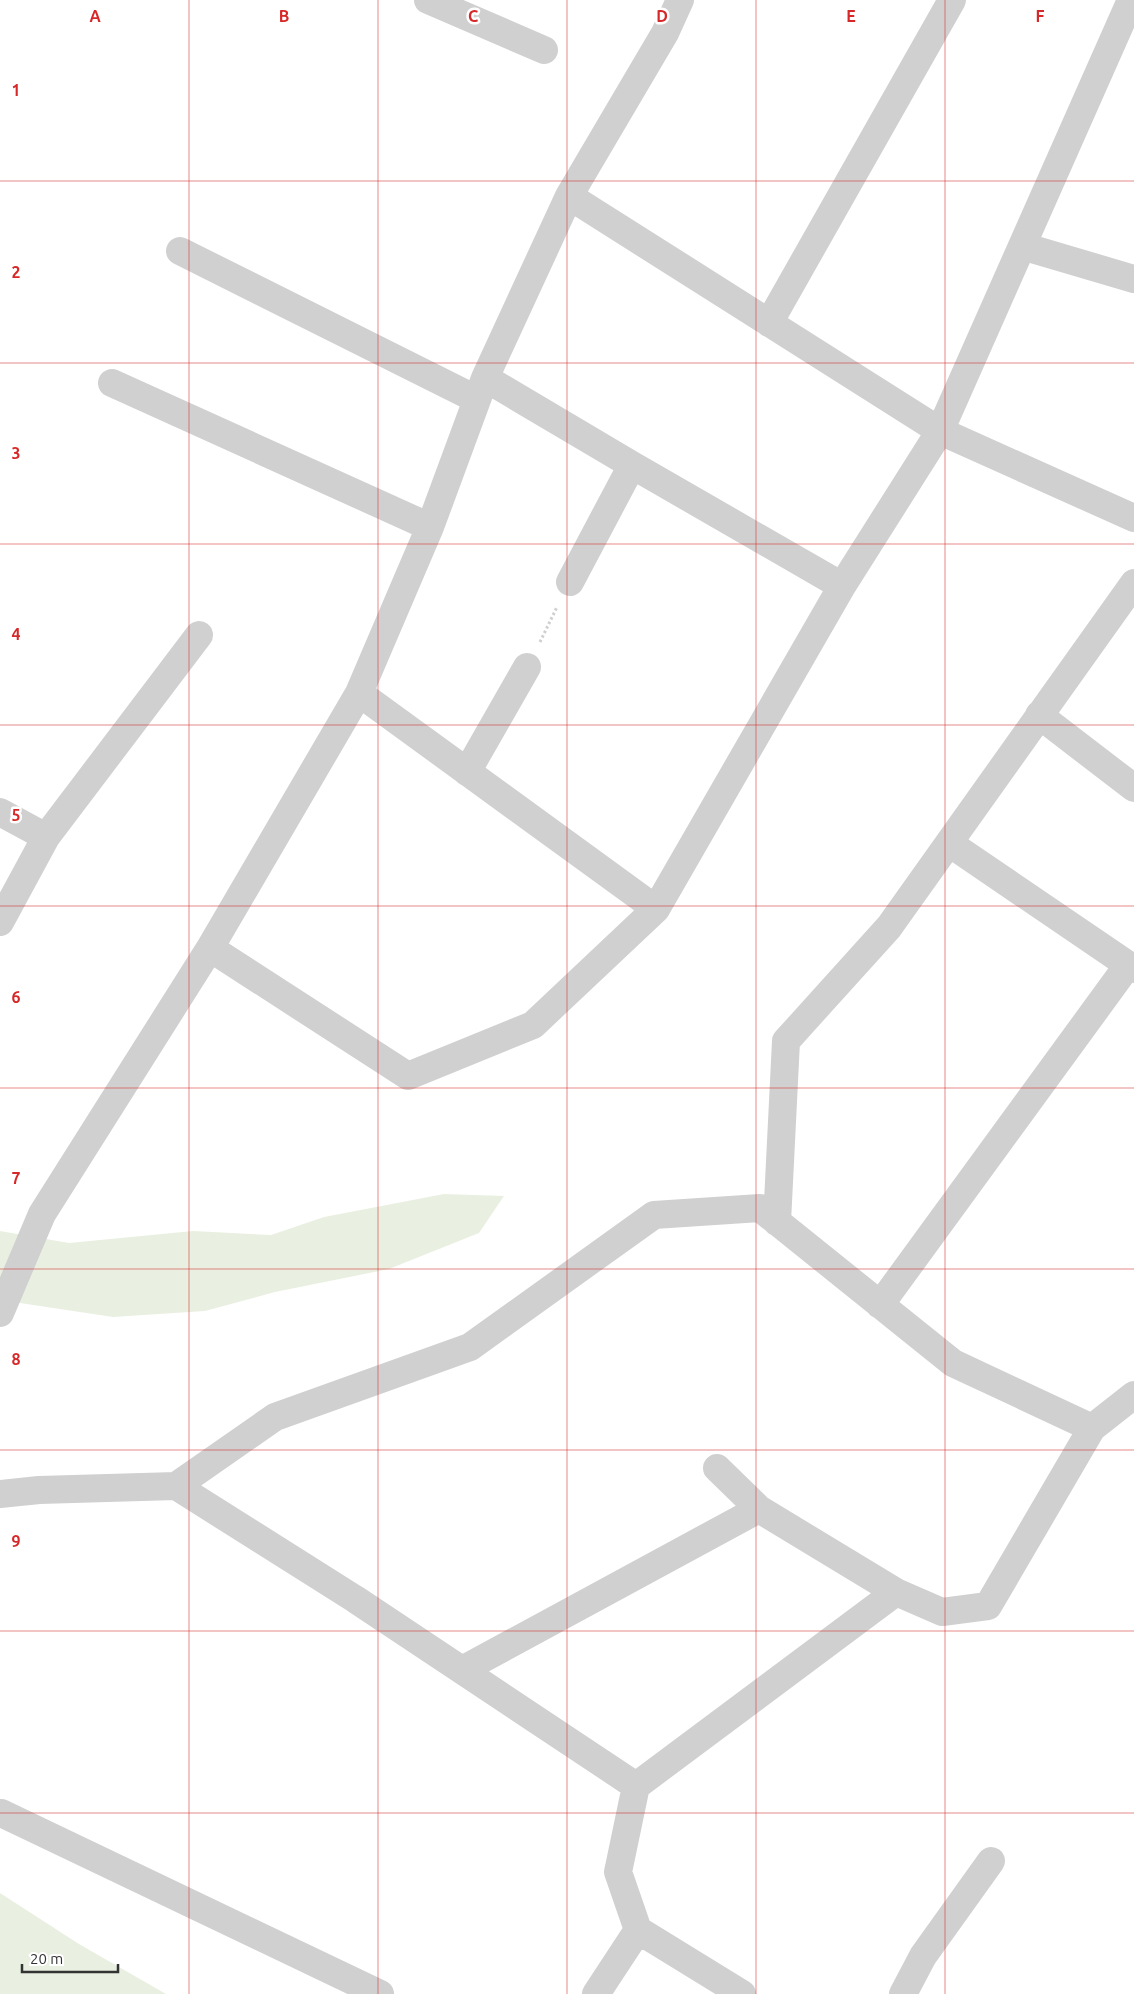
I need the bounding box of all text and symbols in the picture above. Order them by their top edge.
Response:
text: A [89,7,101,25]
text: B [279,7,289,25]
text: C [468,7,478,25]
text: D [656,7,668,25]
text: E [846,7,856,25]
text: F [1036,7,1045,25]
text: 1 [11,81,21,99]
text: 2 [11,263,21,281]
text: 3 [11,444,21,462]
text: 4 [11,625,21,643]
text: 5 [11,806,21,824]
text: 6 [11,988,21,1006]
text: 7 [11,1169,21,1187]
text: 8 [11,1350,21,1368]
text: 9 [11,1532,21,1550]
scale bar [22,1942,119,1974]
text: 20 m [30,1950,63,1967]

